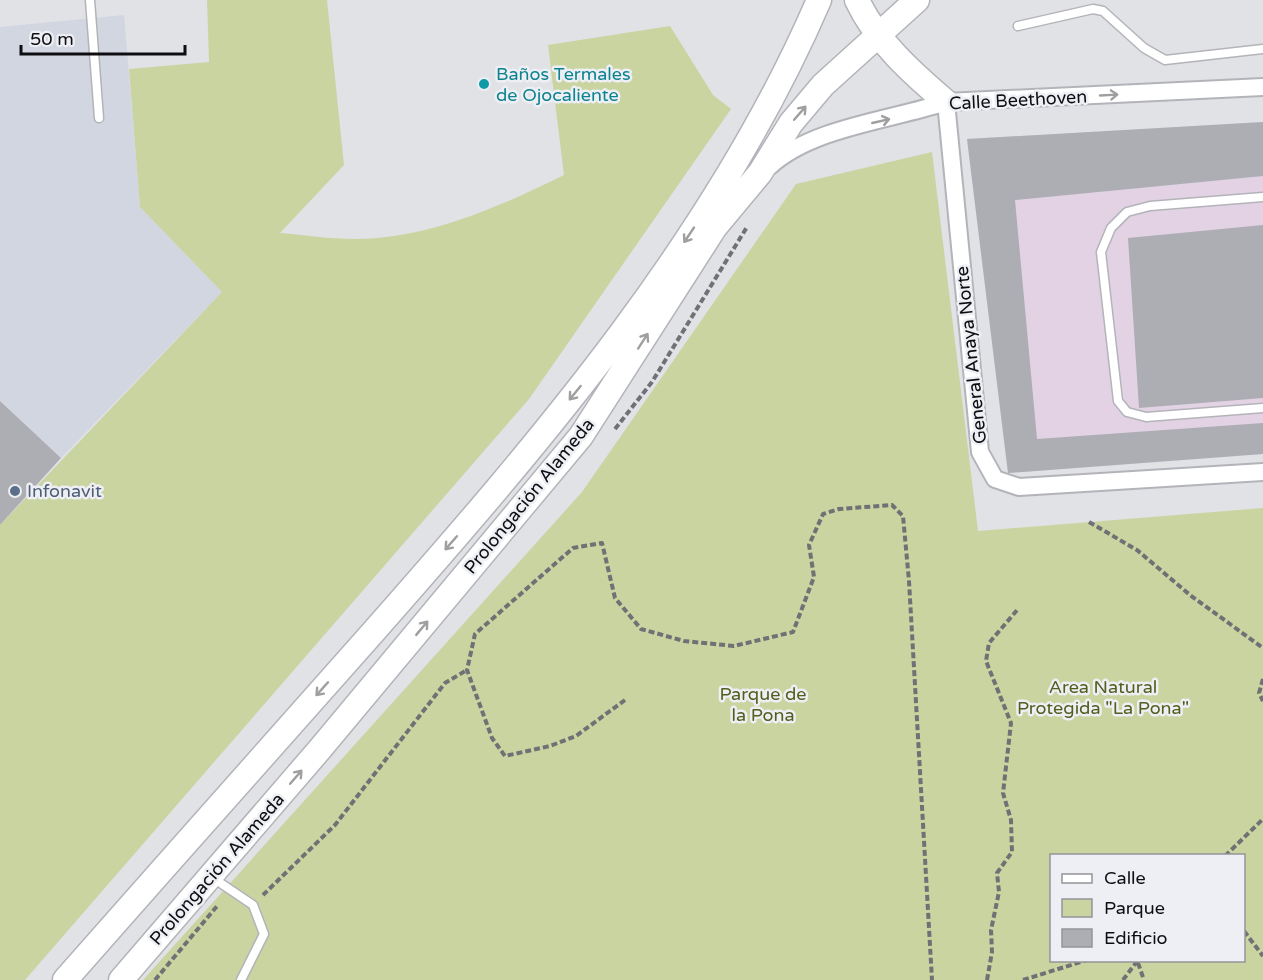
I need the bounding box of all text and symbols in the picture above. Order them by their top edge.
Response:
scale bar [21,18,184,56]
text: 50 m [30,28,74,50]
place label: Baños Termales de Ojocaliente [496,63,631,106]
marker: Baños Termales de Ojocaliente [477,77,491,91]
street label: Calle Beethoven [948,85,1088,115]
one-way arrow [1099,89,1119,100]
one-way arrow [793,105,806,121]
one-way arrow [871,114,890,126]
one-way arrow [683,226,695,242]
street label: General Anaya Norte [951,265,991,445]
one-way arrow [637,333,649,349]
one-way arrow [569,384,582,400]
street label: Prolongación Alameda [459,414,599,578]
place label: Infonavit [27,480,102,502]
marker: Infonavit [8,484,22,498]
one-way arrow [444,535,458,550]
one-way arrow [415,621,429,636]
park label: Area Natural Protegida "La Pona" [1017,676,1189,719]
one-way arrow [315,682,329,697]
park label: Parque de la Pona [719,683,807,726]
one-way arrow [289,770,303,785]
street label: Prolongación Alameda [145,789,289,949]
legend [1050,854,1245,962]
text: Calle [1104,867,1146,889]
text: Parque [1104,897,1165,919]
text: Edificio [1104,927,1168,949]

